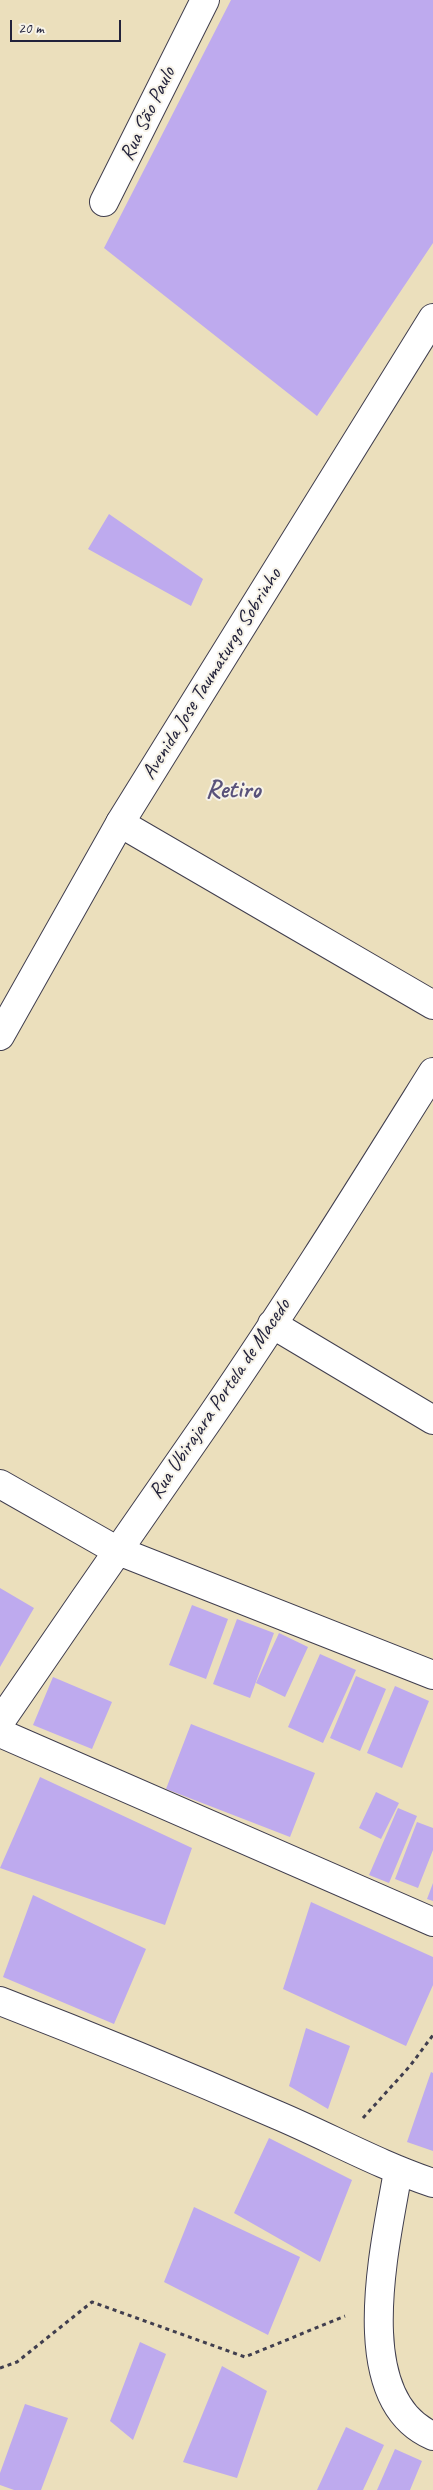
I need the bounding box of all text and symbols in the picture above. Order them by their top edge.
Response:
scale bar [12,10,124,42]
text: 20 m [18,19,44,38]
street label: Rua São Paulo [115,63,181,165]
street label: Avenida Jose Taumaturgo Sobrinho [137,564,287,784]
district label: Retiro [205,774,261,806]
street label: Rua Ubirajara Portela de Macedo [144,1294,296,1504]

